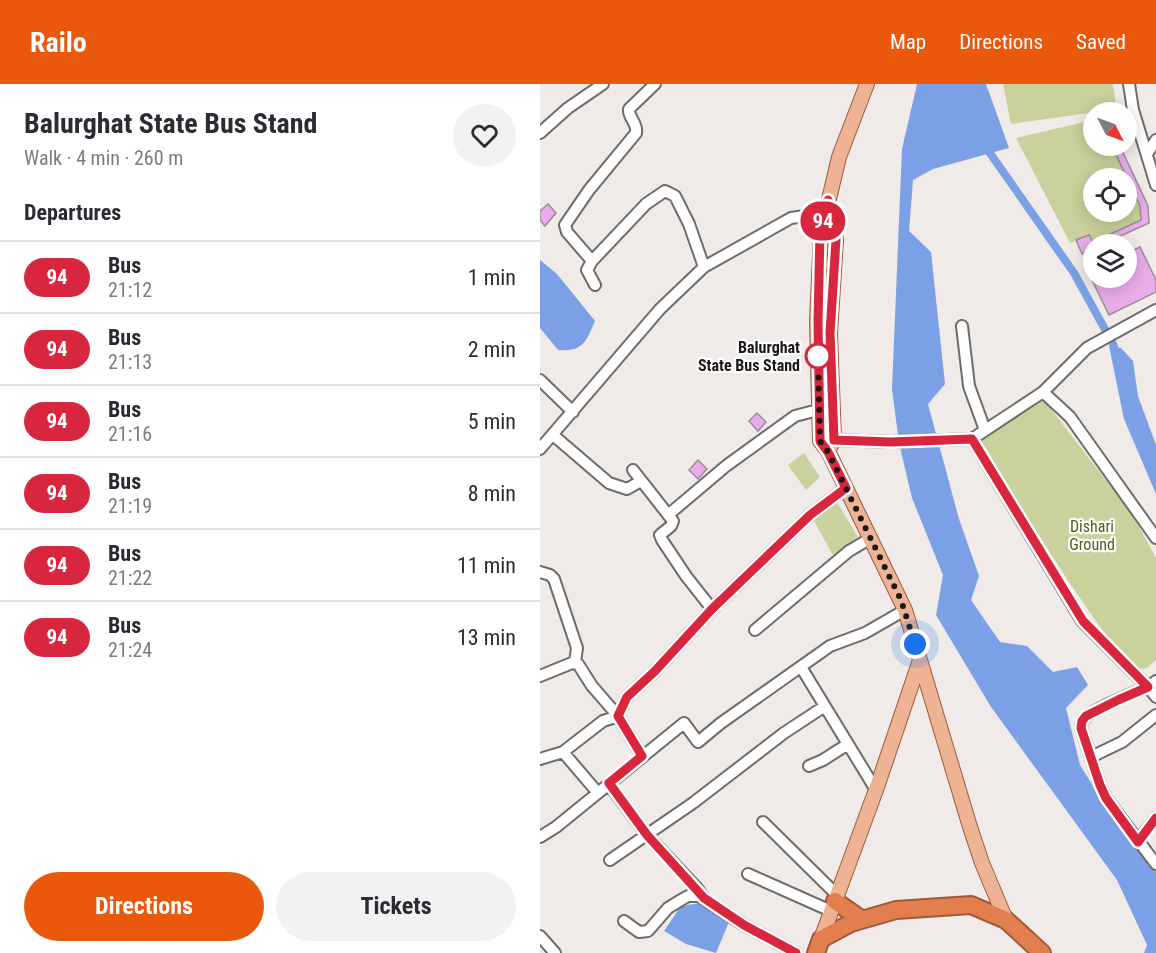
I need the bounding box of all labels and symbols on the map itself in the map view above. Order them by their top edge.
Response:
north arrow [1083,102,1137,156]
line badge: 94 [796,202,850,240]
place label: Balurghat State Bus Stand [698,338,800,375]
marker: Balurghat State Bus Stand [805,343,831,369]
park label: Dishari Ground [1069,517,1115,554]
your location [900,629,930,659]

